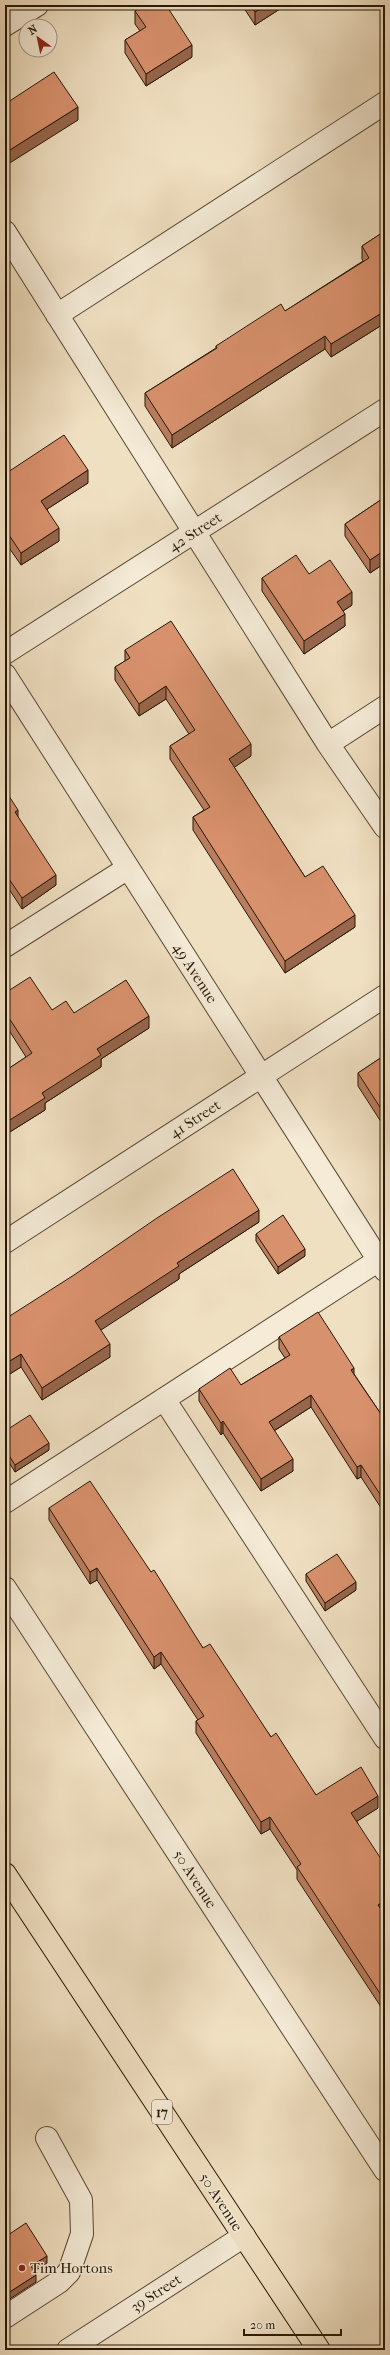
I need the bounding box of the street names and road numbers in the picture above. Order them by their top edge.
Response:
street label: 42 Street [165,508,225,556]
street label: 49 Avenue [169,939,221,1007]
street label: 41 Street [166,1096,224,1142]
street label: 50 Avenue [169,1846,221,1912]
road number: 17 [152,2100,172,2124]
street label: 50 Avenue [195,2169,247,2235]
street label: 39 Street [127,2270,185,2316]

